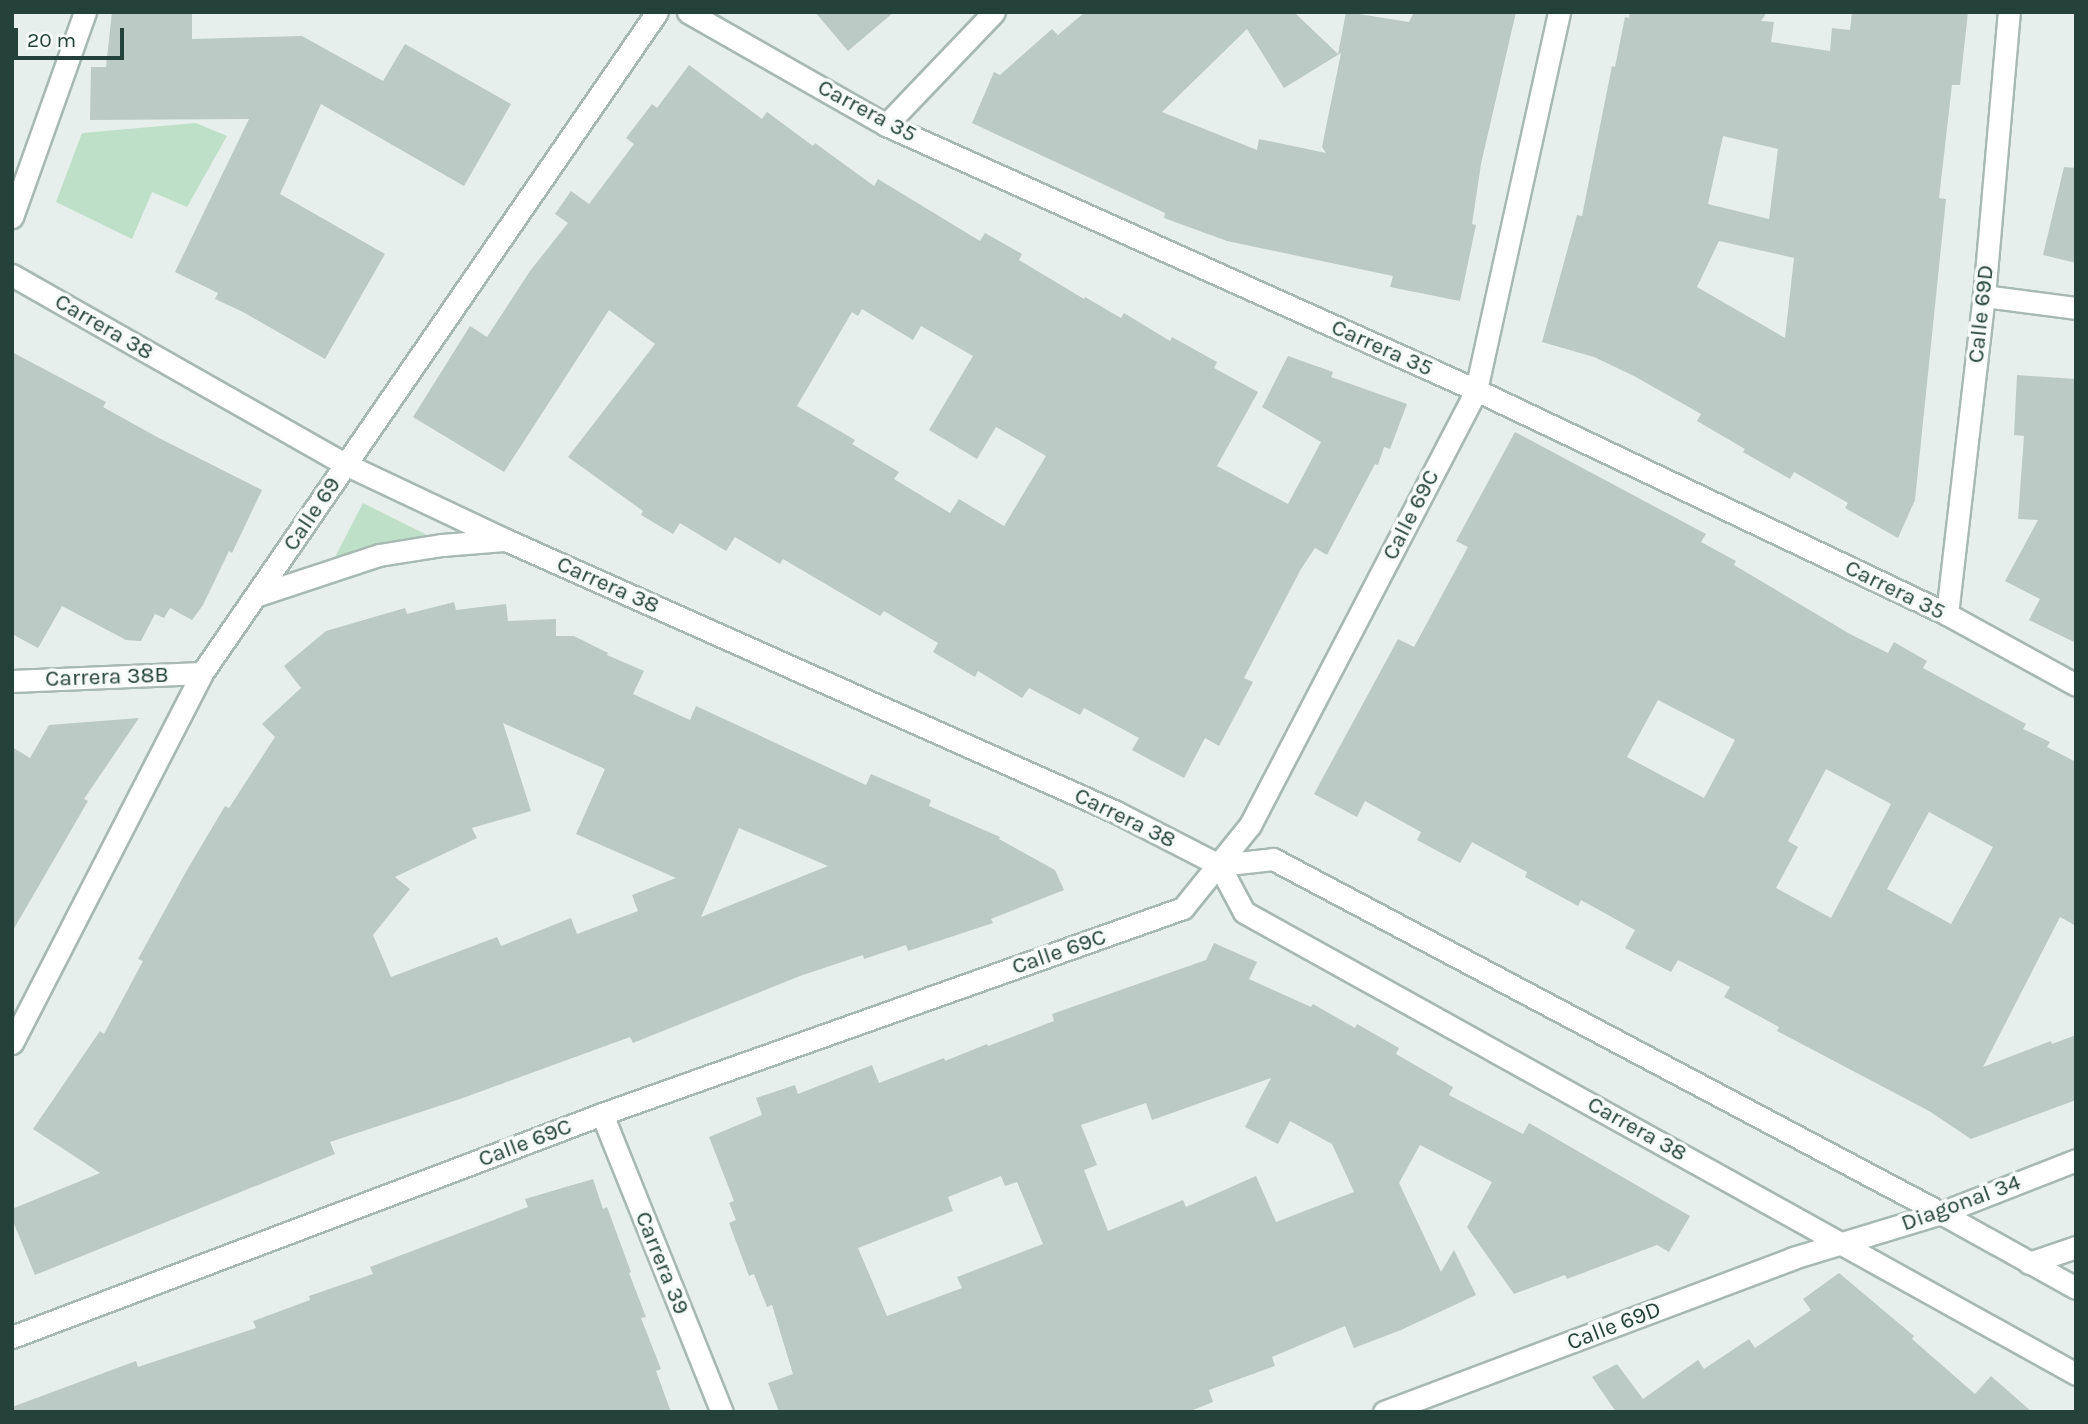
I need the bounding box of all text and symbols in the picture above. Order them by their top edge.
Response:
scale bar [18,14,128,58]
text: 20 m [27,28,76,52]
street label: Carrera 35 [813,73,921,149]
street label: Calle 69D [1962,264,2000,364]
street label: Carrera 38 [50,288,158,366]
street label: Carrera 35 [1327,313,1437,383]
street label: Calle 69C [1377,465,1445,565]
street label: Calle 69 [277,472,347,556]
street label: Carrera 38 [552,550,664,620]
street label: Carrera 35 [1840,554,1950,626]
street label: Carrera 38B [45,661,169,693]
street label: Carrera 38 [1070,782,1180,854]
street label: Calle 69C [1008,923,1110,981]
street label: Carrera 38 [1582,1090,1692,1168]
street label: Calle 69C [475,1113,575,1173]
street label: Diagonal 34 [1897,1169,2025,1237]
street label: Carrera 39 [629,1208,695,1318]
street label: Calle 69D [1563,1295,1665,1357]

